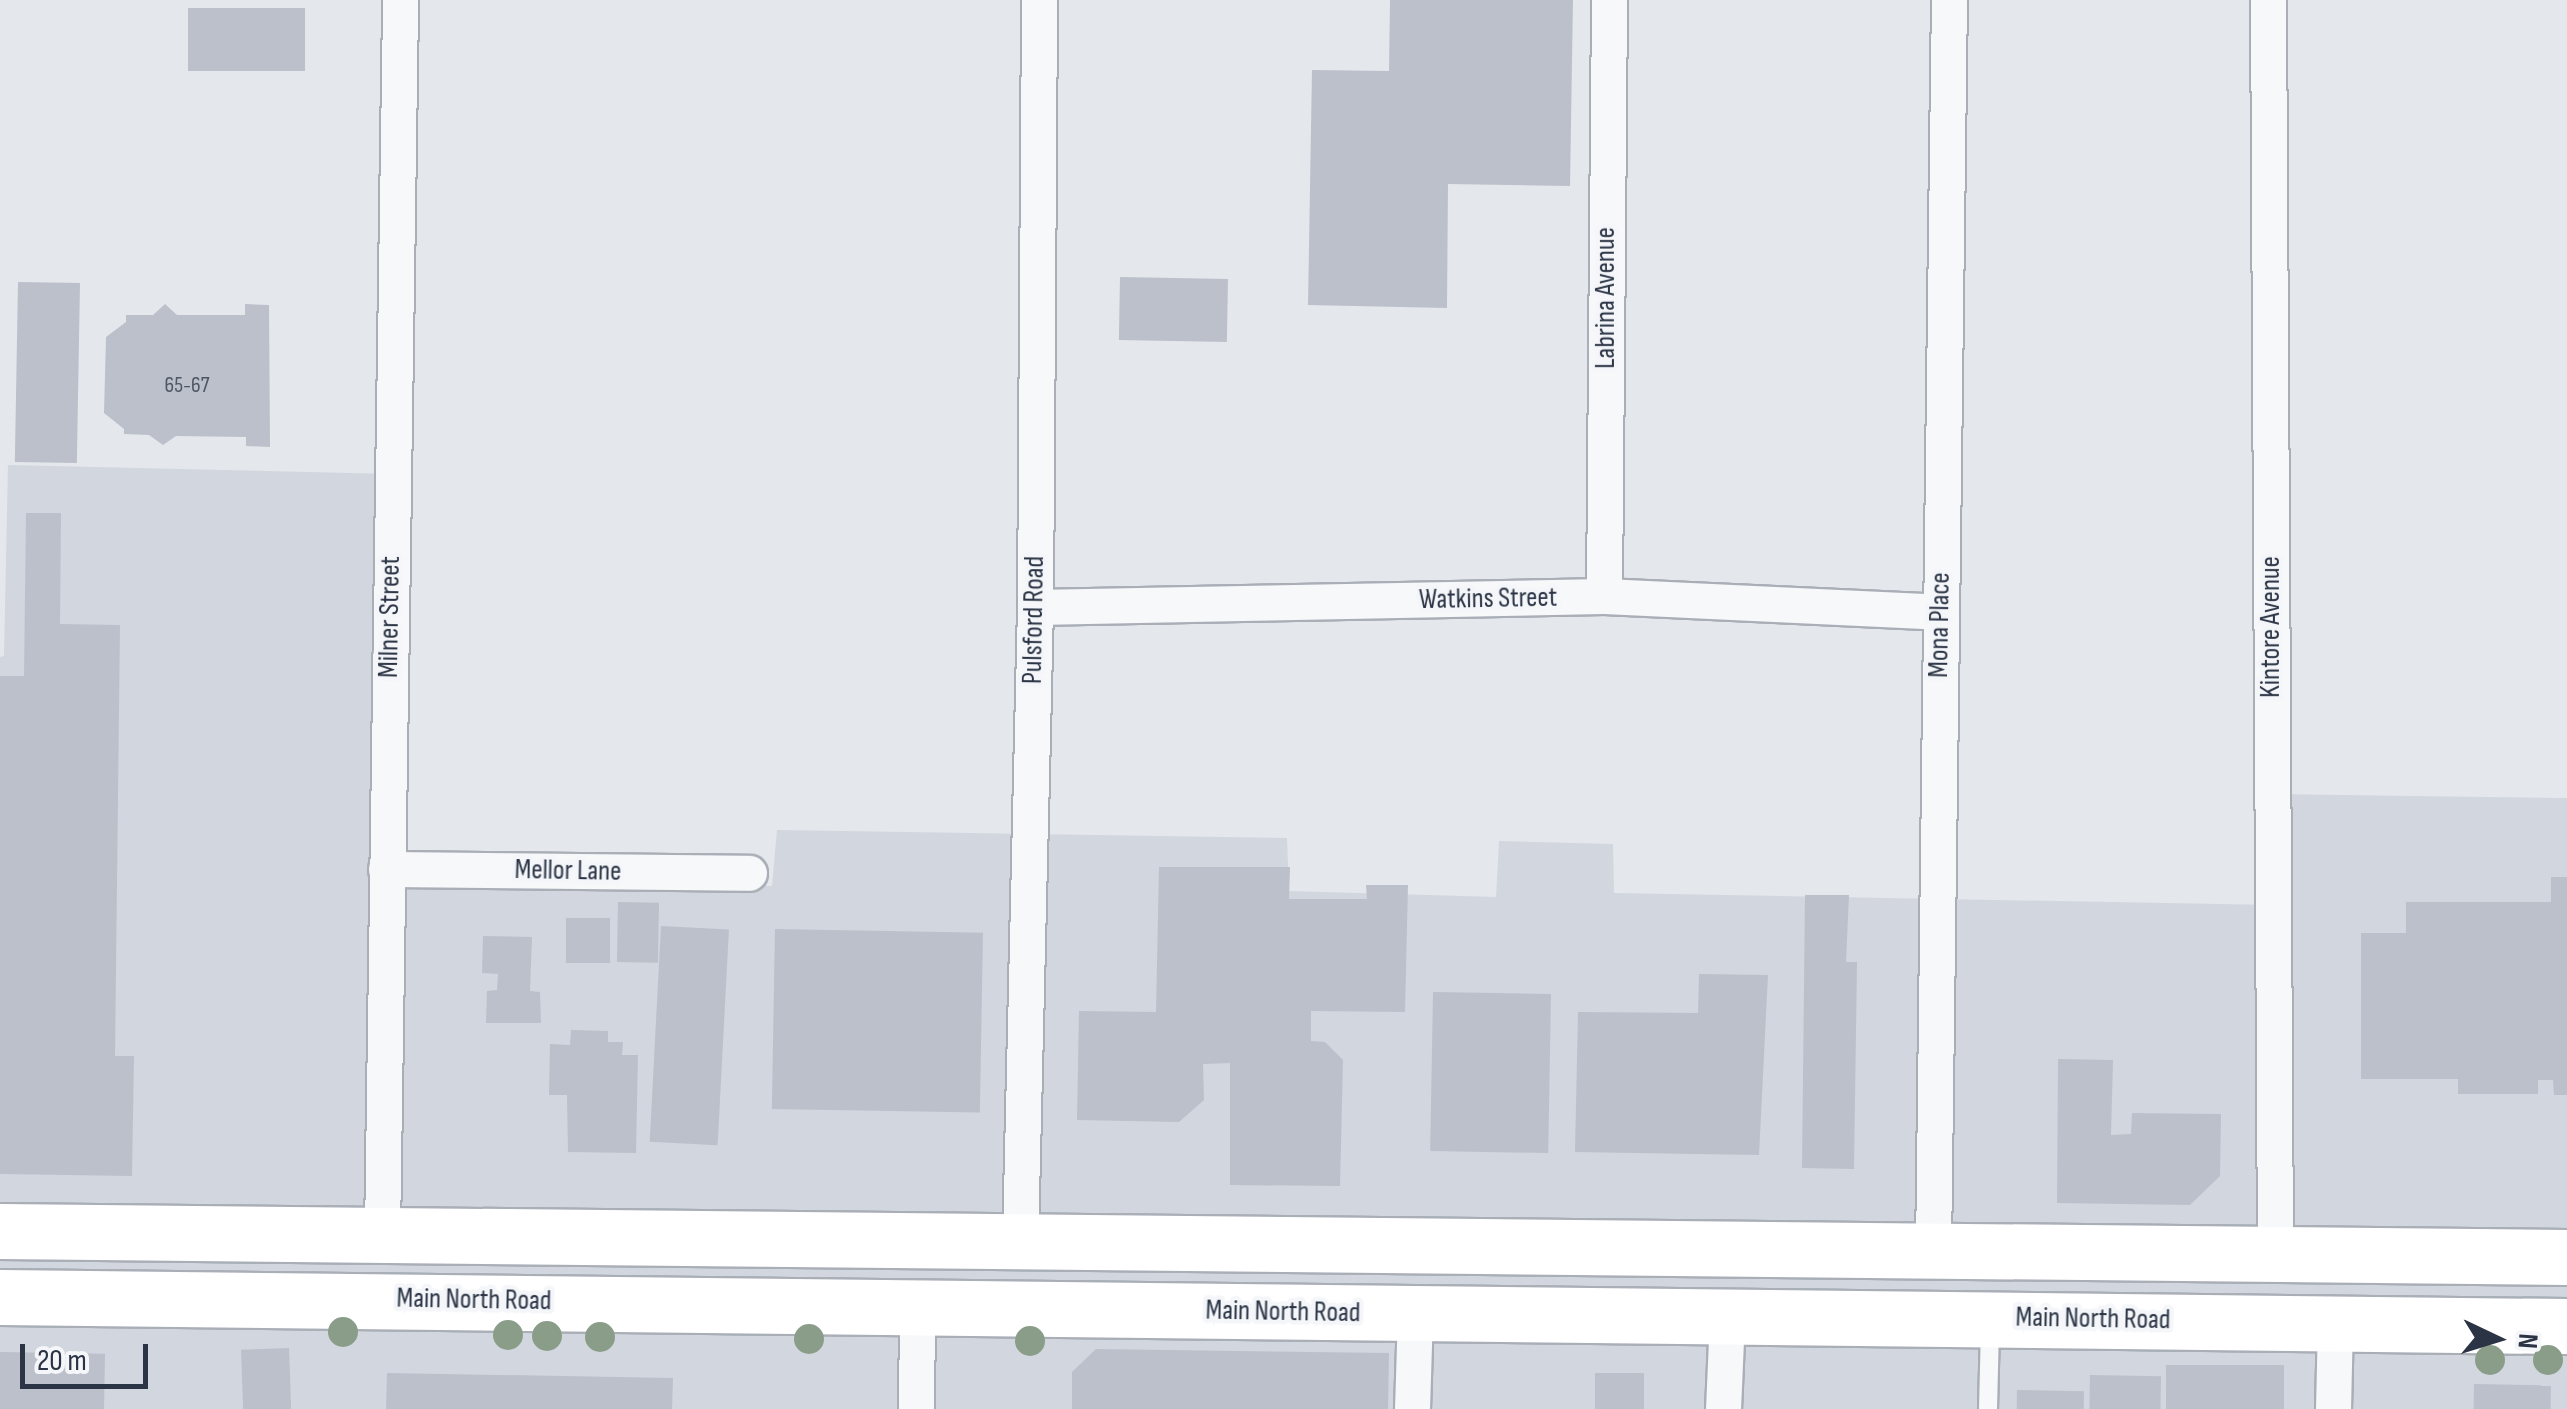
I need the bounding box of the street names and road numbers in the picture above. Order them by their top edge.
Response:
street label: Labrina Avenue [1589,227,1623,369]
street label: Milner Street [372,556,408,678]
street label: Pulsford Road [1016,556,1052,684]
street label: Kintore Avenue [2254,556,2288,698]
street label: Mona Place [1922,572,1958,678]
street label: Watkins Street [1419,581,1557,617]
street label: Mellor Lane [514,853,622,889]
street label: Main North Road [396,1282,552,1318]
street label: Main North Road [1205,1294,1361,1330]
street label: Main North Road [2015,1301,2171,1337]

